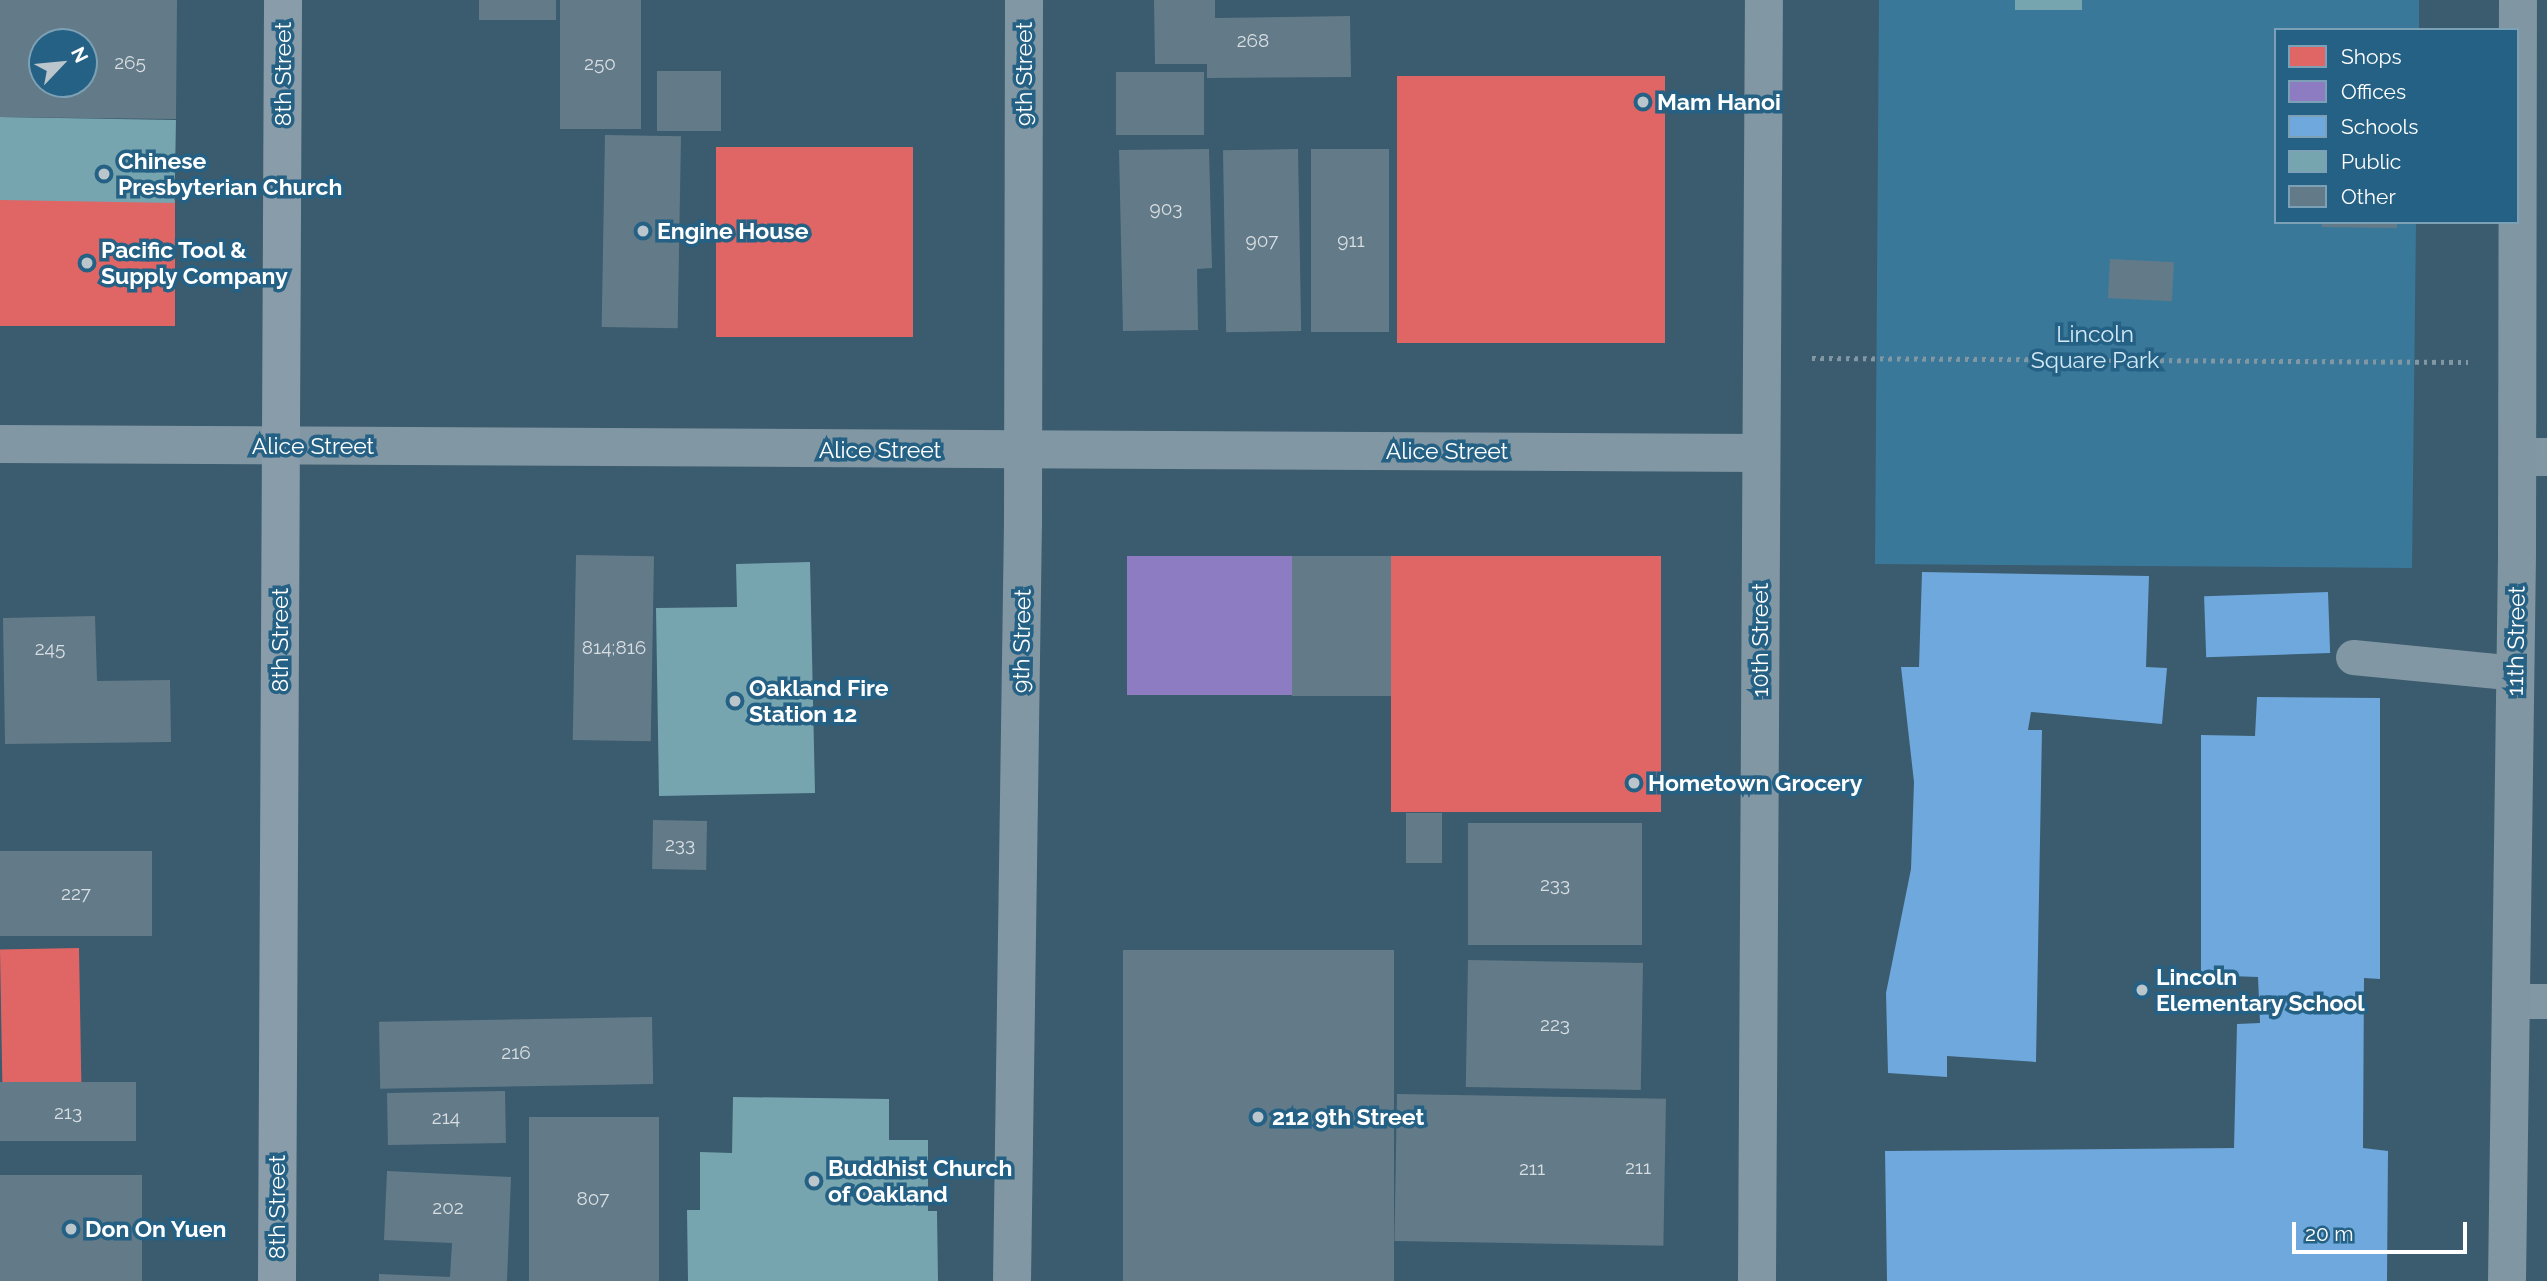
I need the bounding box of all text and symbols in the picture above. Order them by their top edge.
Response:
street label: 8th Street [269,22,297,126]
street label: 9th Street [1010,22,1038,126]
north arrow [28,28,98,98]
legend [2274,28,2519,224]
house number: 268 [1237,30,1269,52]
text: N [67,43,93,66]
text: Shops [2341,44,2402,69]
house number: 265 [114,52,146,74]
house number: 250 [584,53,616,75]
text: Offices [2341,79,2406,104]
place label: Mam Hanoi [1657,88,1781,116]
marker: Mam Hanoi [1635,94,1651,110]
text: Schools [2341,114,2418,139]
place label: Chinese Presbyterian Church [118,147,342,201]
text: Public [2341,149,2401,174]
marker: Chinese Presbyterian Church [96,166,112,182]
text: Other [2341,184,2396,209]
house number: 903 [1150,198,1182,220]
place label: Engine House [657,217,809,245]
marker: Engine House [635,223,651,239]
house number: 907 [1246,230,1278,252]
house number: 911 [1337,230,1365,252]
place label: Pacific Tool & Supply Company [101,236,288,290]
marker: Pacific Tool & Supply Company [79,255,95,271]
park label: Lincoln Square Park [2031,320,2159,374]
street label: Alice Street [252,432,374,460]
street label: Alice Street [819,436,941,464]
street label: Alice Street [1386,437,1508,465]
street label: 10th Street [1746,583,1774,697]
street label: 11th Street [2501,586,2531,696]
street label: 8th Street [266,588,294,692]
street label: 9th Street [1007,589,1037,693]
house number: 814;816 [582,637,646,659]
house number: 245 [35,638,65,660]
place label: Oakland Fire Station 12 [749,674,889,728]
marker: Oakland Fire Station 12 [727,693,743,709]
place label: Hometown Grocery [1648,769,1862,797]
marker: Hometown Grocery [1626,775,1642,791]
house number: 233 [665,834,695,856]
house number: 233 [1540,874,1570,896]
house number: 227 [61,883,91,905]
place label: Lincoln Elementary School [2156,963,2365,1017]
marker: Lincoln Elementary School [2134,982,2150,998]
house number: 223 [1540,1014,1570,1036]
house number: 216 [501,1042,531,1064]
house number: 213 [54,1102,82,1124]
place label: 212 9th Street [1272,1103,1424,1131]
house number: 214 [432,1107,460,1129]
marker: 212 9th Street [1250,1109,1266,1125]
place label: Buddhist Church of Oakland [828,1154,1012,1208]
street label: 8th Street [263,1155,291,1259]
house number: 211 [1625,1157,1651,1179]
house number: 211 [1519,1158,1545,1180]
marker: Buddhist Church of Oakland [806,1173,822,1189]
house number: 807 [577,1188,609,1210]
house number: 202 [432,1197,464,1219]
scale bar [2295,1208,2470,1252]
place label: Don On Yuen [85,1215,227,1243]
marker: Don On Yuen [63,1221,79,1237]
text: 20 m [2305,1221,2353,1246]

